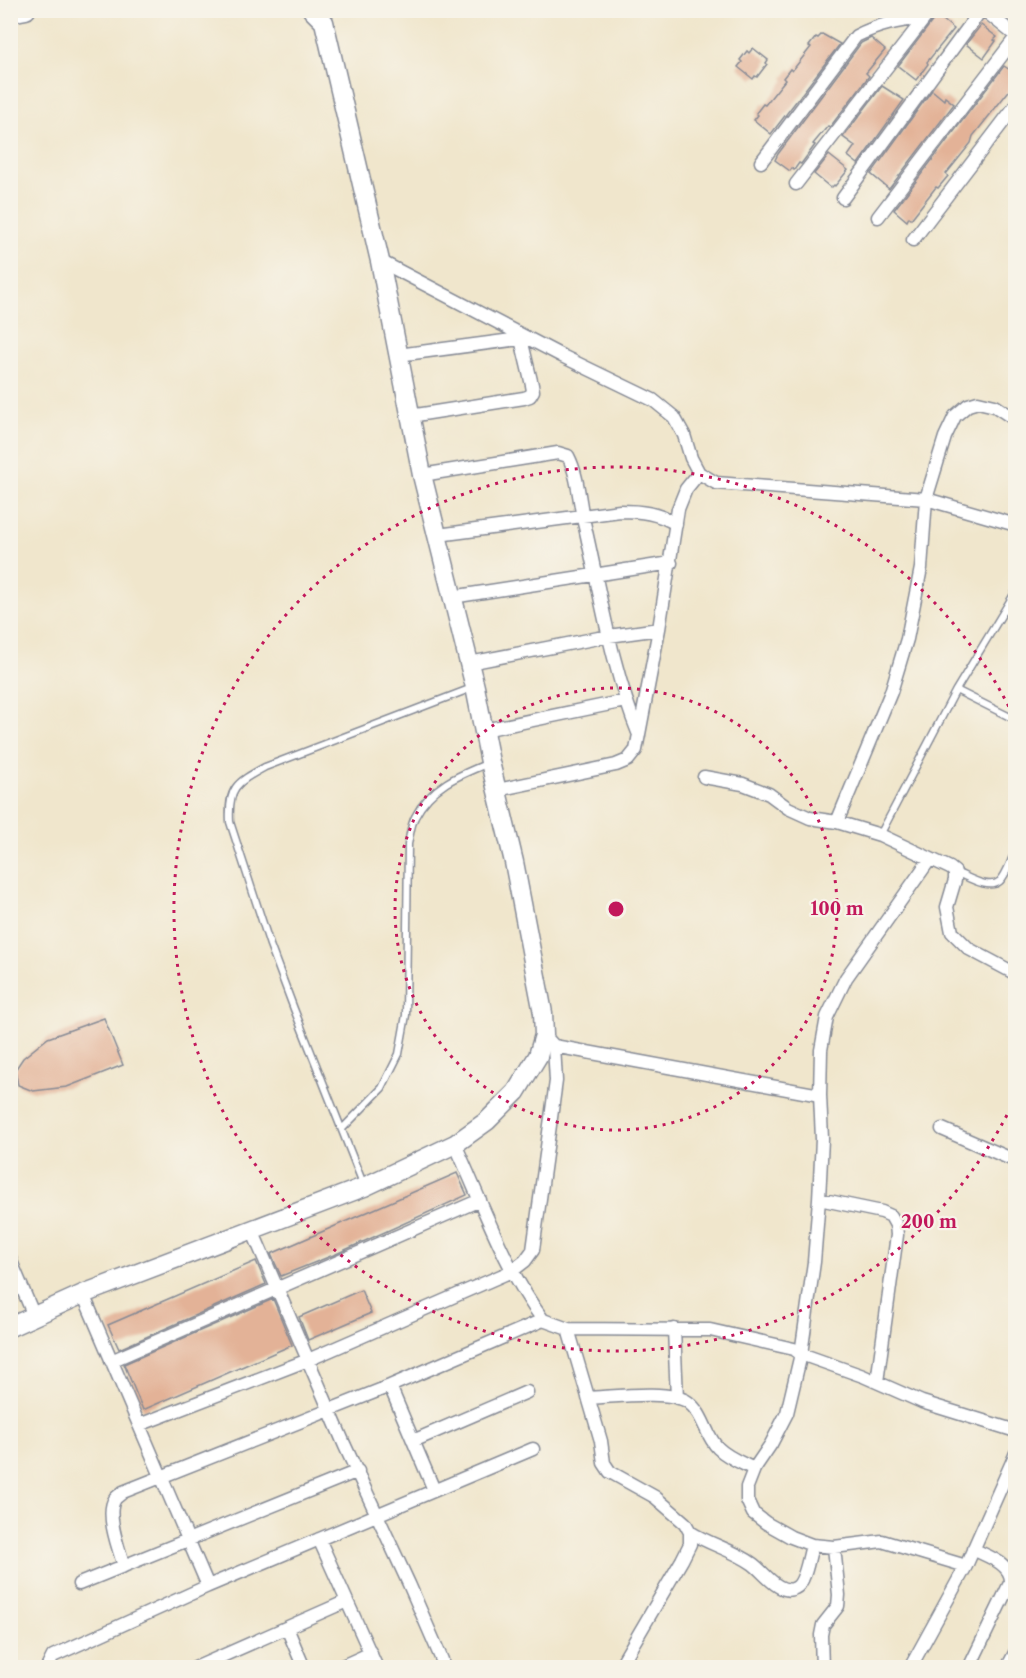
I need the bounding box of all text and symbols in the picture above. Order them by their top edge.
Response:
text: 100 m [810,898,864,920]
centre of rings [606,899,626,919]
text: 200 m [901,1211,957,1233]

